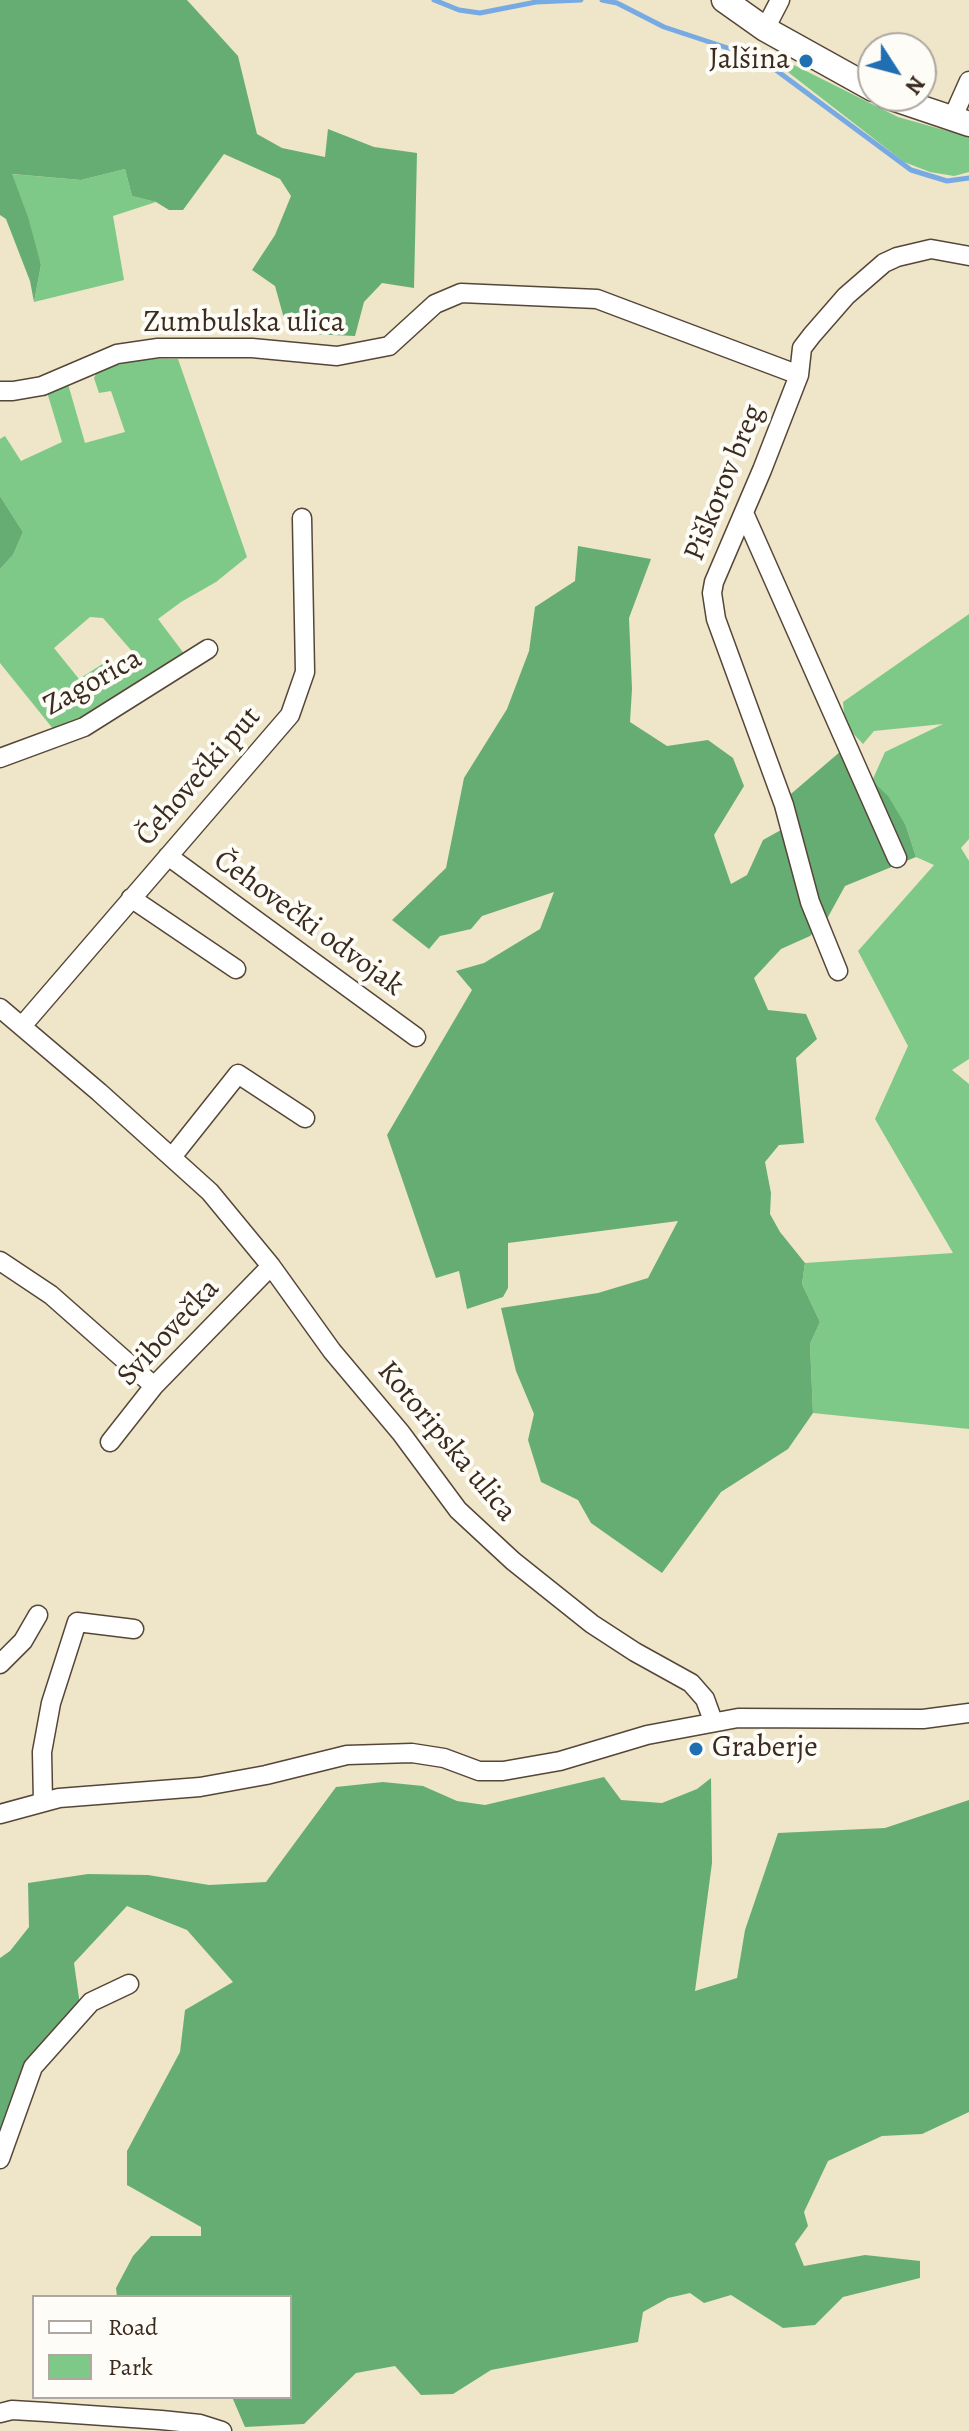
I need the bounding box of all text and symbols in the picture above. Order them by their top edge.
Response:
north arrow [857,32,937,112]
place label: Jalšina [709,43,790,79]
marker: Jalšina [797,52,815,70]
text: N [898,70,932,100]
street label: Zumbulska ulica [143,306,345,342]
street label: Piškorov breg [677,400,773,566]
street label: Zagorica [37,641,149,725]
street label: Čehovečki put [129,700,269,854]
street label: Čehovečki odvojak [206,843,410,1005]
street label: Svibovečka [110,1272,228,1394]
street label: Kotoripska ulica [369,1355,523,1529]
place label: Graberje [712,1731,818,1767]
marker: Graberje [687,1740,705,1758]
legend [32,2295,292,2399]
text: Road [108,2311,158,2343]
text: Park [108,2351,153,2383]

